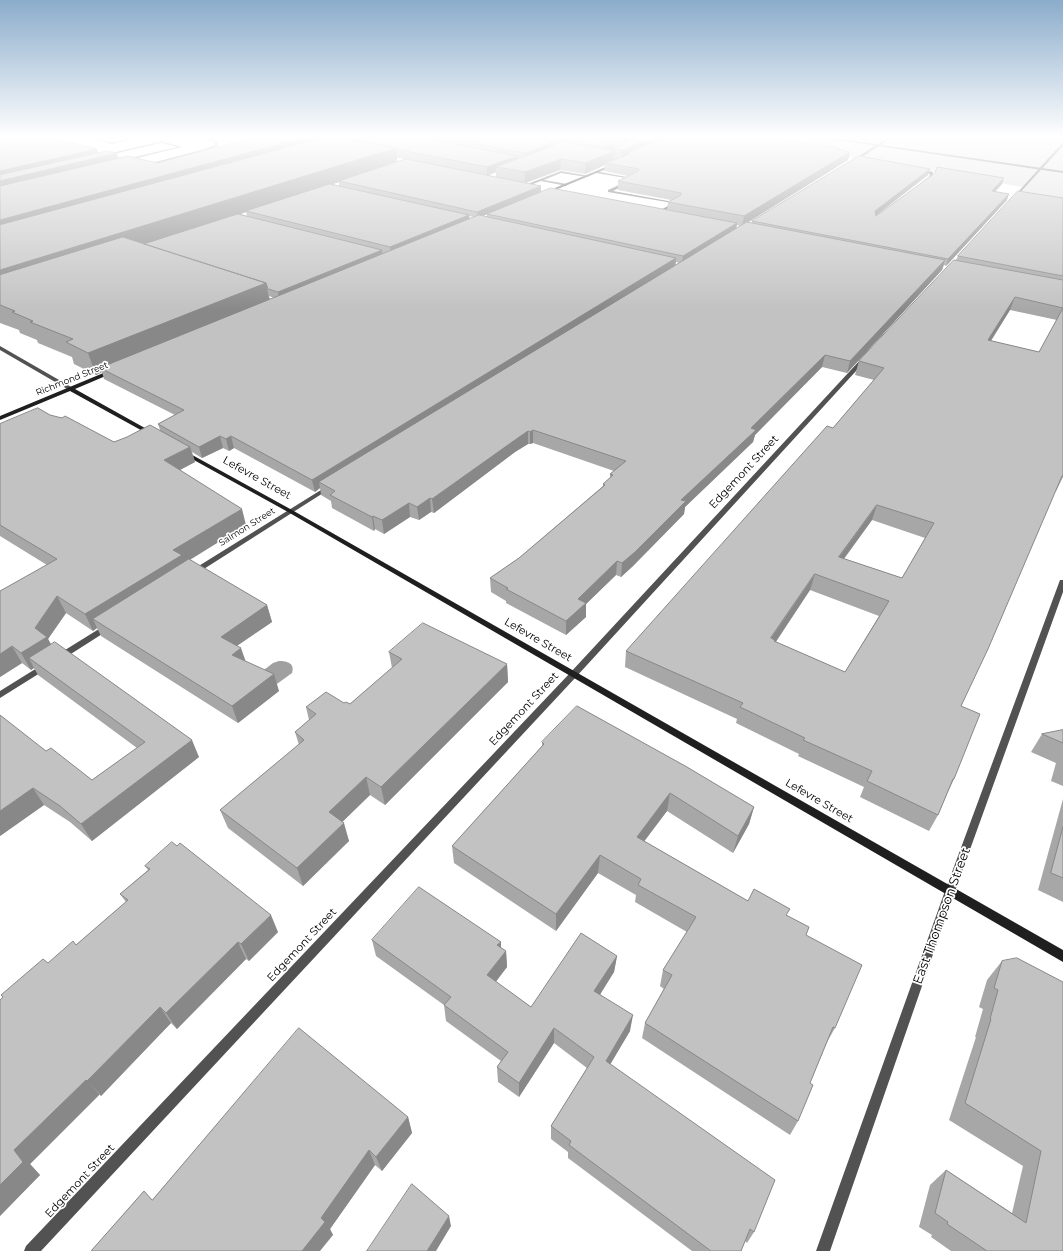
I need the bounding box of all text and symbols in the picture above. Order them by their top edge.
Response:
street label: Richmond Street [34,360,110,398]
street label: Edgemont Street [707,433,781,511]
street label: Lefevre Street [220,454,294,502]
street label: Salmon Street [217,505,277,549]
street label: Lefevre Street [502,615,574,665]
street label: Edgemont Street [487,670,561,748]
street label: Lefevre Street [783,776,855,826]
street label: East Thompson Street [910,846,974,986]
street label: Edgemont Street [265,906,339,984]
street label: Edgemont Street [43,1142,117,1220]

